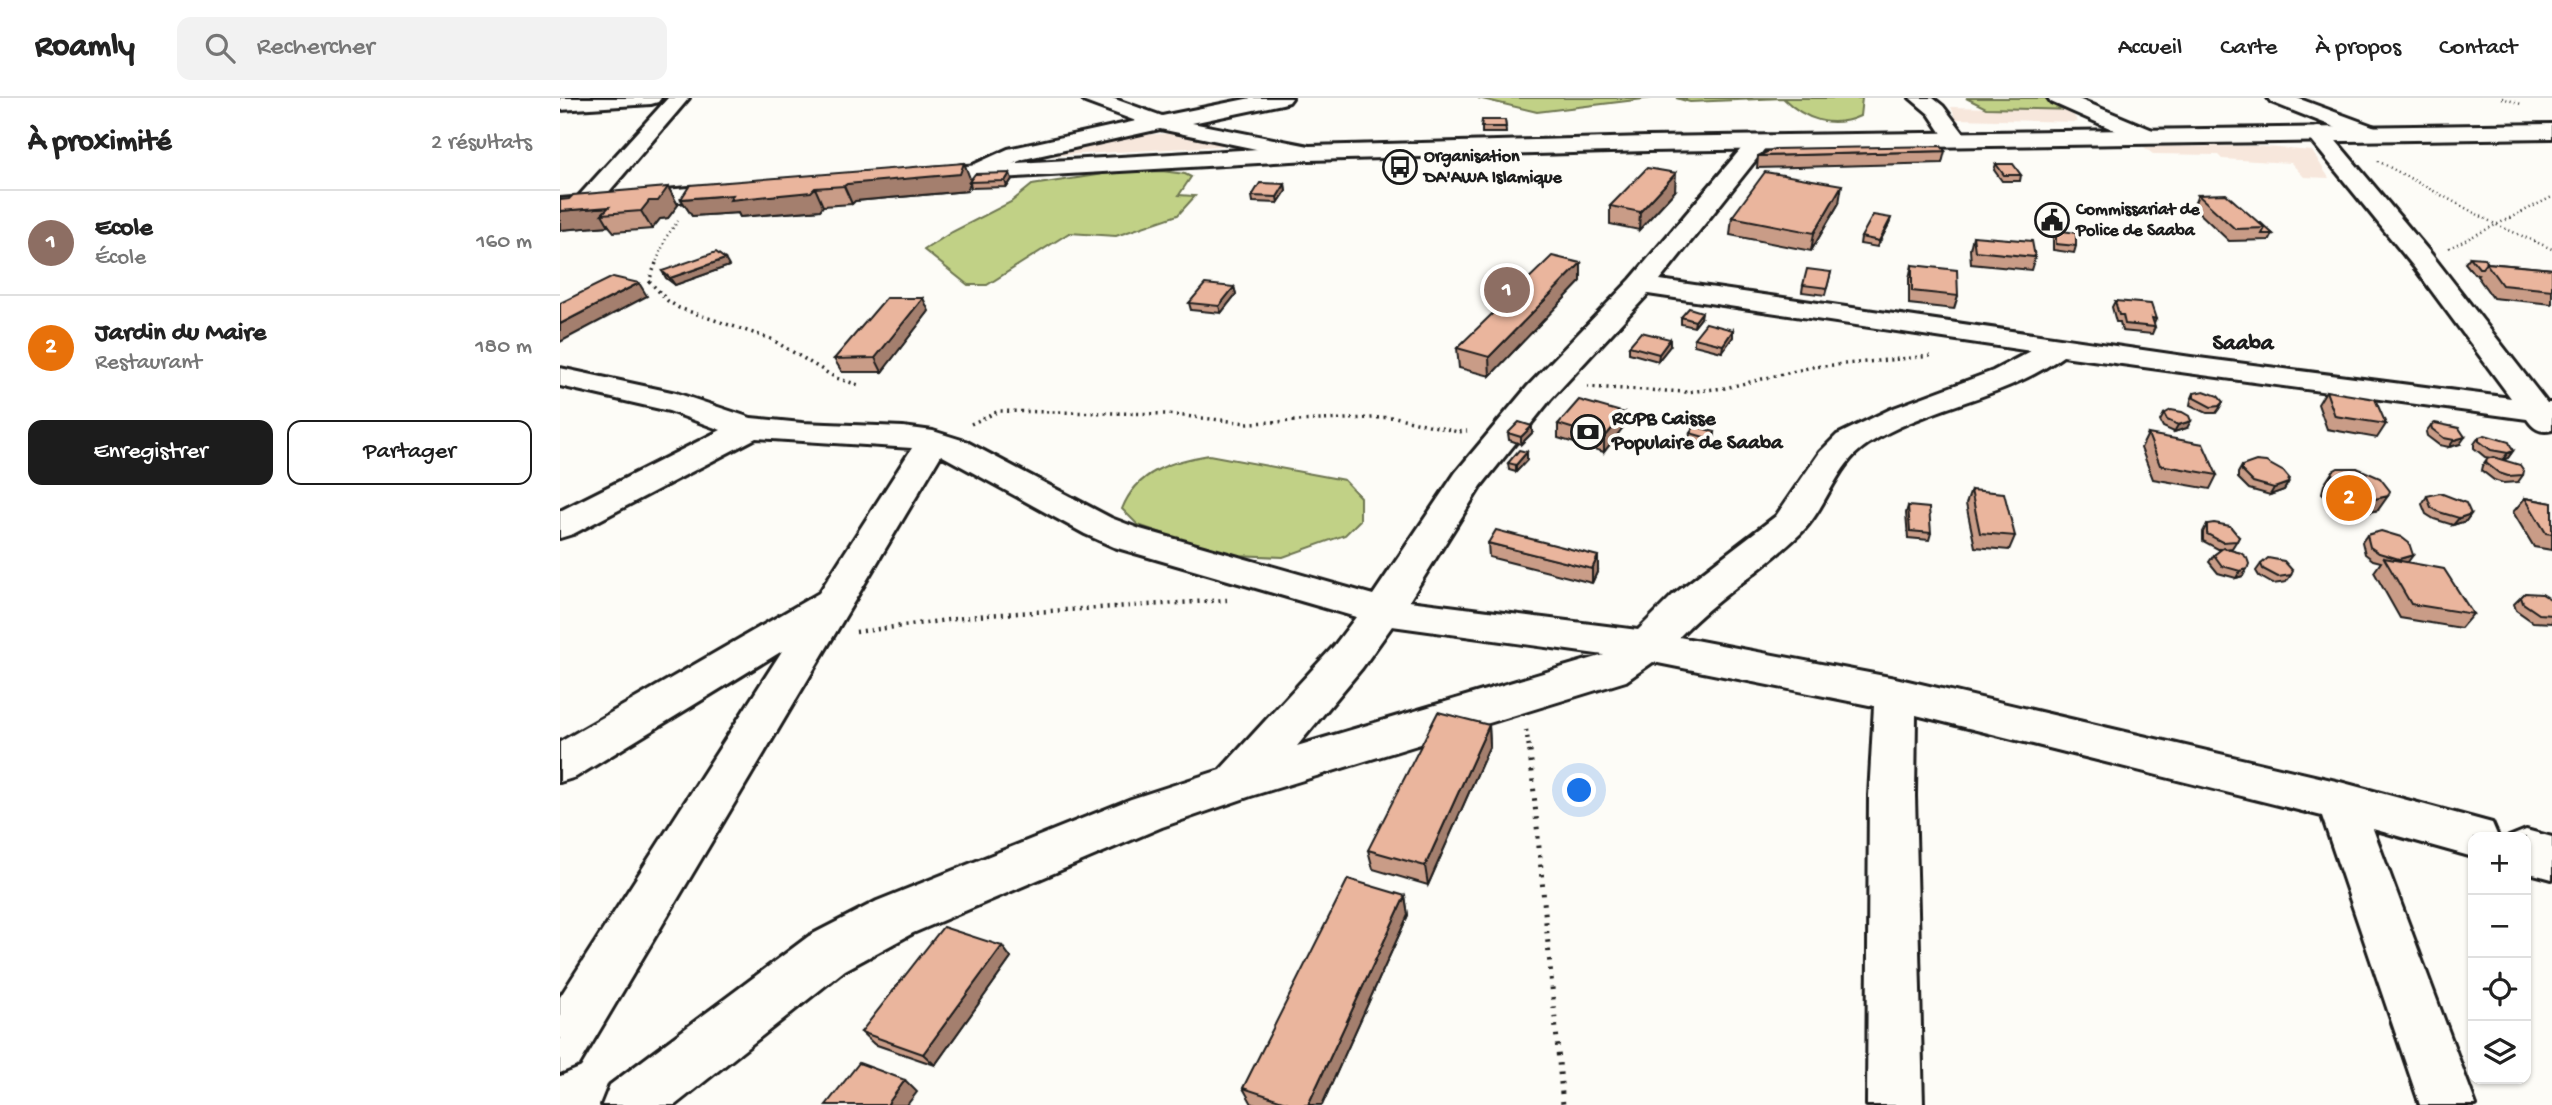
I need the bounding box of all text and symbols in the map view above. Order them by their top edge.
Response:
search box [177,17,667,80]
text: Roamly [35,29,135,67]
icon: search [201,29,239,67]
text: Rechercher [257,33,375,64]
text: Accueil [2118,34,2182,63]
text: Carte [2220,34,2277,63]
text: À propos [2315,34,2401,63]
text: Contact [2439,34,2517,63]
text: À proximité [28,126,172,161]
text: 2 résultats [431,130,532,157]
place label: Organisation DA'AWA Islamique [1422,147,1563,189]
bus stop icon: Organisation DA'AWA Islamique [1381,148,1419,186]
place label: Commissariat de Police de Saaba [2075,200,2200,242]
public building icon: Commissariat de Police de Saaba [2033,201,2071,239]
text: Ecole [95,214,153,245]
text: 1 [46,229,56,256]
text: 160 m [476,229,532,256]
text: École [95,245,146,272]
pin: 1 [1484,264,1530,316]
text: Jardin du Maire [95,319,266,350]
district label: Saaba [2212,331,2275,358]
text: 2 [45,334,57,361]
text: 180 m [475,334,532,361]
text: Restaurant [95,350,202,377]
place label: RCPB Caisse Populaire de Saaba [1611,408,1784,457]
bank icon: RCPB Caisse Populaire de Saaba [1569,413,1607,451]
button: Enregistrer [28,420,273,485]
button: Partager [287,420,532,485]
pin: 2 [2326,472,2372,524]
your location [1562,773,1596,807]
map controls [2468,832,2531,1084]
button: + [2468,832,2531,895]
button: − [2468,895,2531,958]
button: locate [2468,958,2531,1021]
button: layers [2468,1021,2531,1084]

